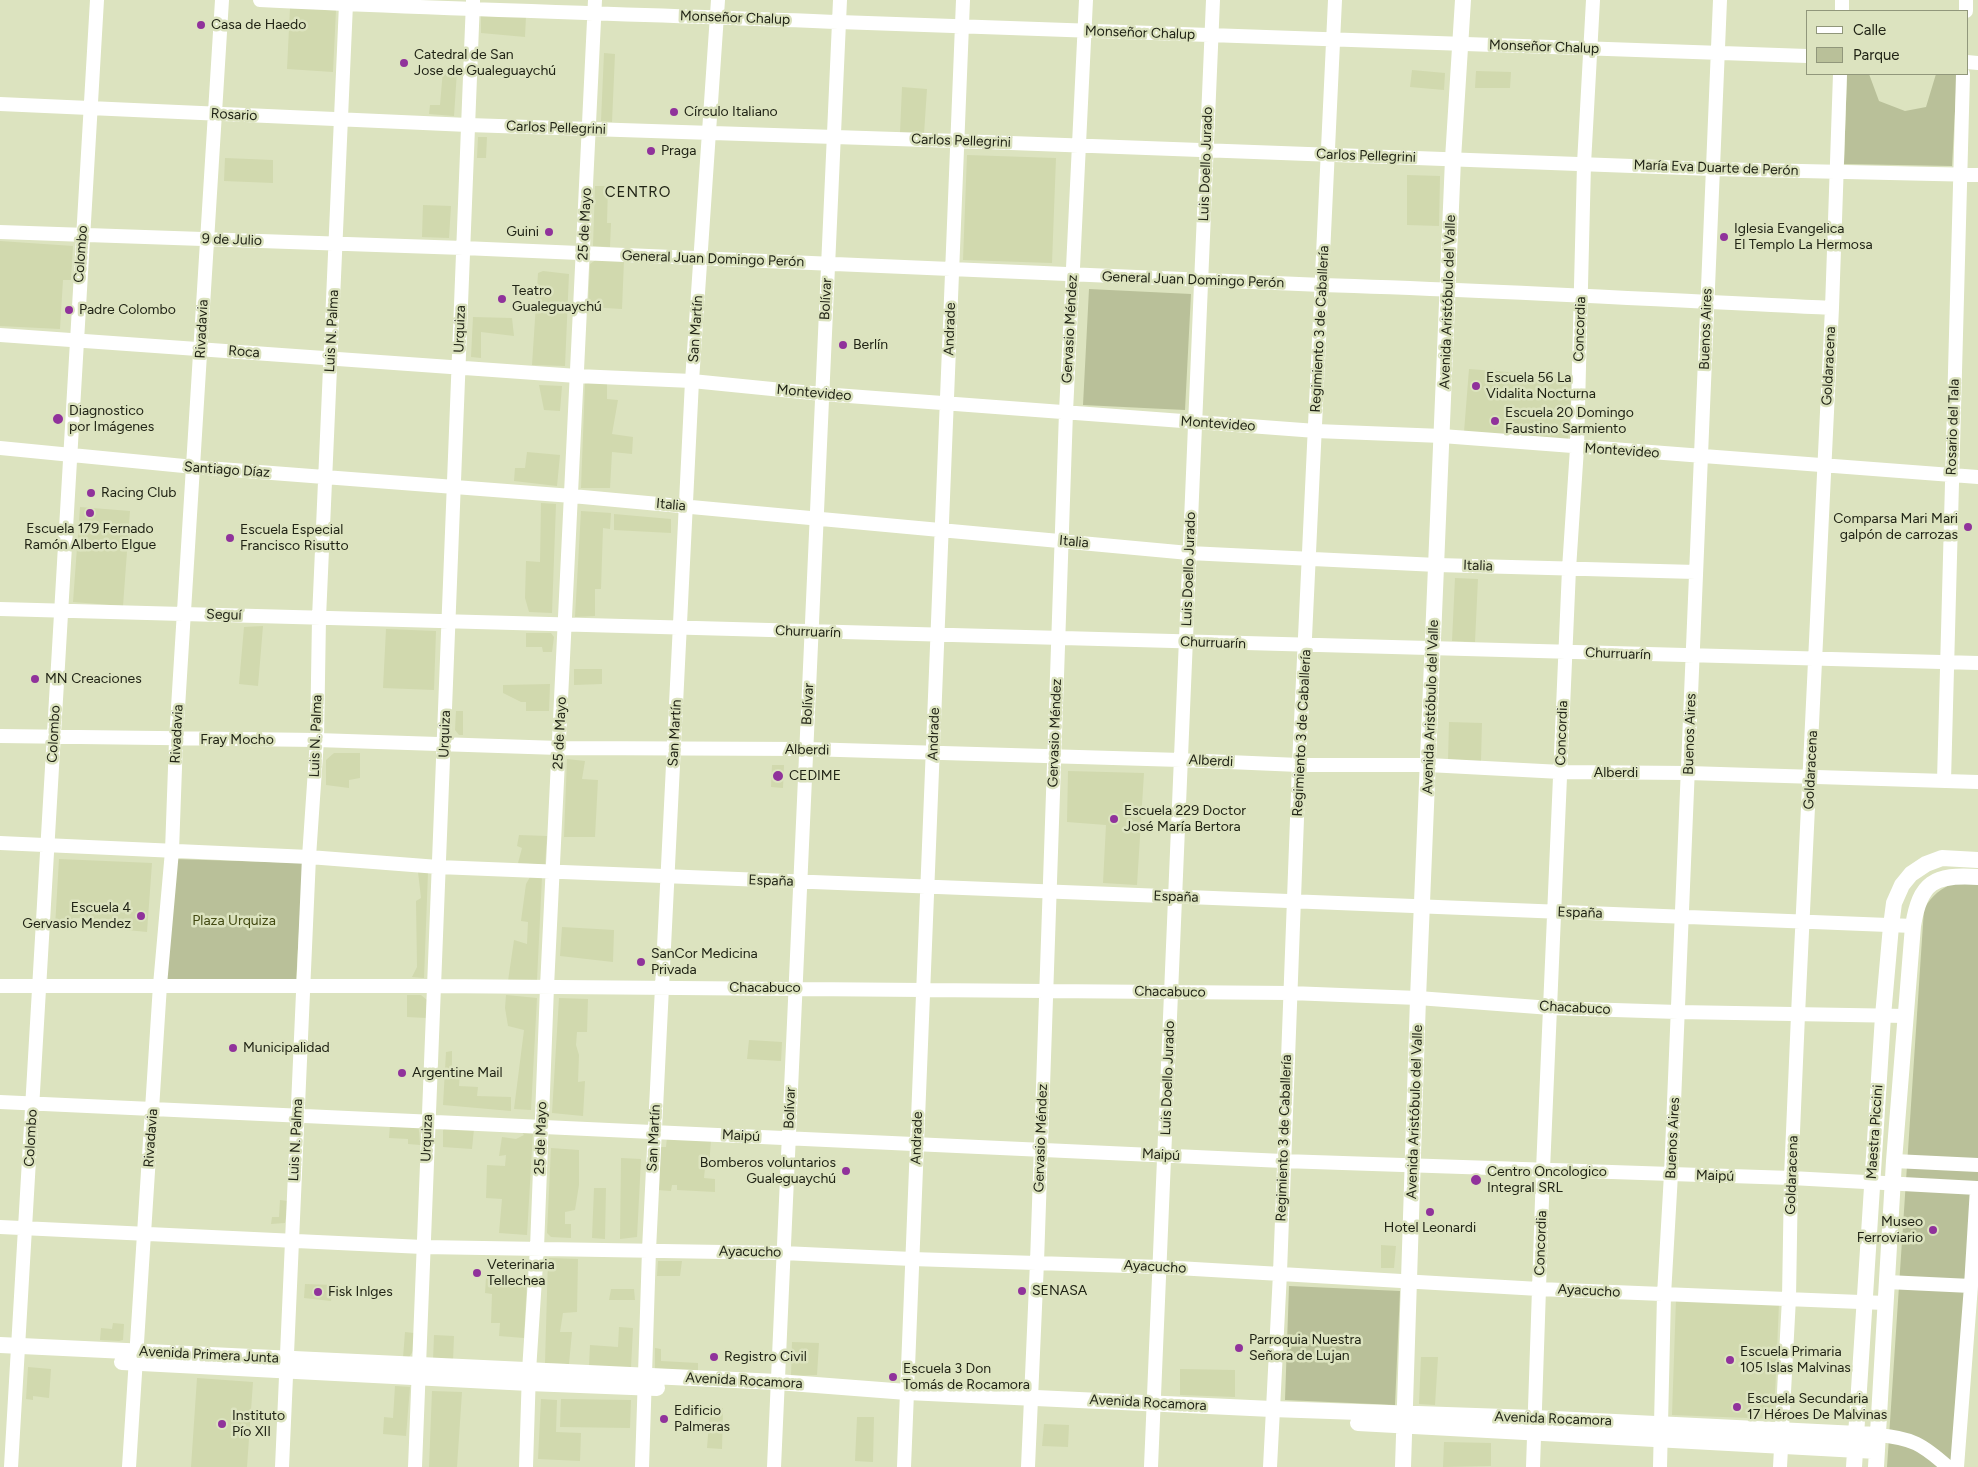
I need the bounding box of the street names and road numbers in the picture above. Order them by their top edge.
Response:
street label: Monseñor Chalup [680,8,790,28]
street label: Monseñor Chalup [1085,23,1195,43]
street label: Monseñor Chalup [1489,37,1599,57]
street label: Rosario [210,105,258,125]
street label: Luis Doello Jurado [1196,106,1216,222]
street label: Carlos Pellegrini [506,118,606,138]
street label: Carlos Pellegrini [911,131,1011,151]
street label: Carlos Pellegrini [1316,146,1416,166]
street label: María Eva Duarte de Perón [1633,157,1799,179]
street label: 25 de Mayo [575,187,595,261]
street label: Avenida Aristóbulo del Valle [1437,215,1459,389]
street label: Colombo [71,225,91,283]
street label: 9 de Julio [202,231,262,249]
street label: Regimiento 3 de Caballería [1307,245,1333,413]
street label: General Juan Domingo Perón [622,247,804,271]
street label: General Juan Domingo Perón [1102,268,1284,292]
street label: Gervasio Méndez [1059,274,1081,384]
street label: Bolívar [817,278,835,320]
street label: Buenos Aires [1696,288,1716,370]
street label: Luis N. Palma [321,289,343,373]
street label: San Martín [685,295,707,363]
street label: Concordia [1570,296,1590,362]
street label: Rivadavia [192,299,212,359]
street label: Andrade [941,302,959,356]
street label: Urquiza [451,305,469,353]
street label: Goldaracena [1819,326,1839,406]
street label: Roca [228,343,260,361]
street label: Rosario del Tala [1943,378,1963,476]
street label: Montevideo [776,381,852,405]
street label: Montevideo [1180,413,1256,435]
street label: Montevideo [1584,440,1660,462]
street label: Santiago Díaz [184,459,270,481]
street label: Italia [655,495,687,515]
street label: Luis Doello Jurado [1179,511,1199,627]
street label: Italia [1058,532,1090,552]
street label: Italia [1463,557,1493,575]
street label: Seguí [206,606,242,624]
street label: Avenida Aristóbulo del Valle [1420,620,1442,794]
street label: Churruarín [775,622,841,642]
street label: Churruarín [1180,633,1246,653]
street label: Churruarín [1585,644,1651,664]
street label: Regimiento 3 de Caballería [1289,649,1315,817]
street label: Gervasio Méndez [1045,678,1065,788]
street label: Bolívar [799,683,817,725]
street label: Buenos Aires [1680,693,1700,775]
street label: Luis N. Palma [306,694,326,778]
street label: 25 de Mayo [550,696,570,770]
street label: San Martín [665,699,685,767]
street label: Concordia [1552,700,1572,766]
street label: Rivadavia [167,704,187,764]
street label: Colombo [44,705,64,763]
street label: Andrade [925,707,943,761]
street label: Urquiza [436,710,454,758]
street label: Goldaracena [1801,730,1821,810]
street label: Fray Mocho [200,732,274,748]
street label: Alberdi [785,741,829,759]
street label: Alberdi [1188,751,1234,771]
street label: Alberdi [1594,765,1638,781]
street label: España [748,872,794,890]
street label: España [1153,888,1199,906]
street label: España [1557,904,1603,922]
street label: Chacabuco [729,980,801,996]
street label: Chacabuco [1134,983,1206,1001]
street label: Chacabuco [1539,998,1611,1018]
street label: Luis Doello Jurado [1158,1020,1178,1136]
street label: Avenida Aristóbulo del Valle [1404,1025,1426,1199]
street label: Regimiento 3 de Caballería [1273,1054,1295,1222]
street label: Gervasio Méndez [1031,1083,1051,1193]
street label: Maestra Piccini [1863,1084,1887,1180]
street label: Bolívar [781,1087,799,1129]
street label: Buenos Aires [1662,1097,1684,1179]
street label: Luis N. Palma [285,1098,307,1182]
street label: 25 de Mayo [531,1101,551,1175]
street label: San Martín [644,1104,664,1172]
street label: Rivadavia [141,1108,161,1168]
street label: Colombo [21,1109,41,1167]
street label: Andrade [908,1111,926,1165]
street label: Urquiza [418,1114,436,1162]
street label: Maipú [721,1127,761,1145]
street label: Goldaracena [1782,1135,1802,1215]
street label: Maipú [1141,1146,1181,1164]
street label: Maipú [1696,1167,1734,1185]
street label: Concordia [1531,1210,1551,1276]
street label: Ayacucho [719,1243,781,1261]
street label: Ayacucho [1123,1257,1187,1277]
street label: Ayacucho [1557,1281,1621,1301]
street label: Avenida Primera Junta [139,1343,279,1367]
street label: Avenida Rocamora [685,1370,803,1392]
street label: Avenida Rocamora [1089,1392,1207,1414]
street label: Avenida Rocamora [1494,1409,1612,1429]

